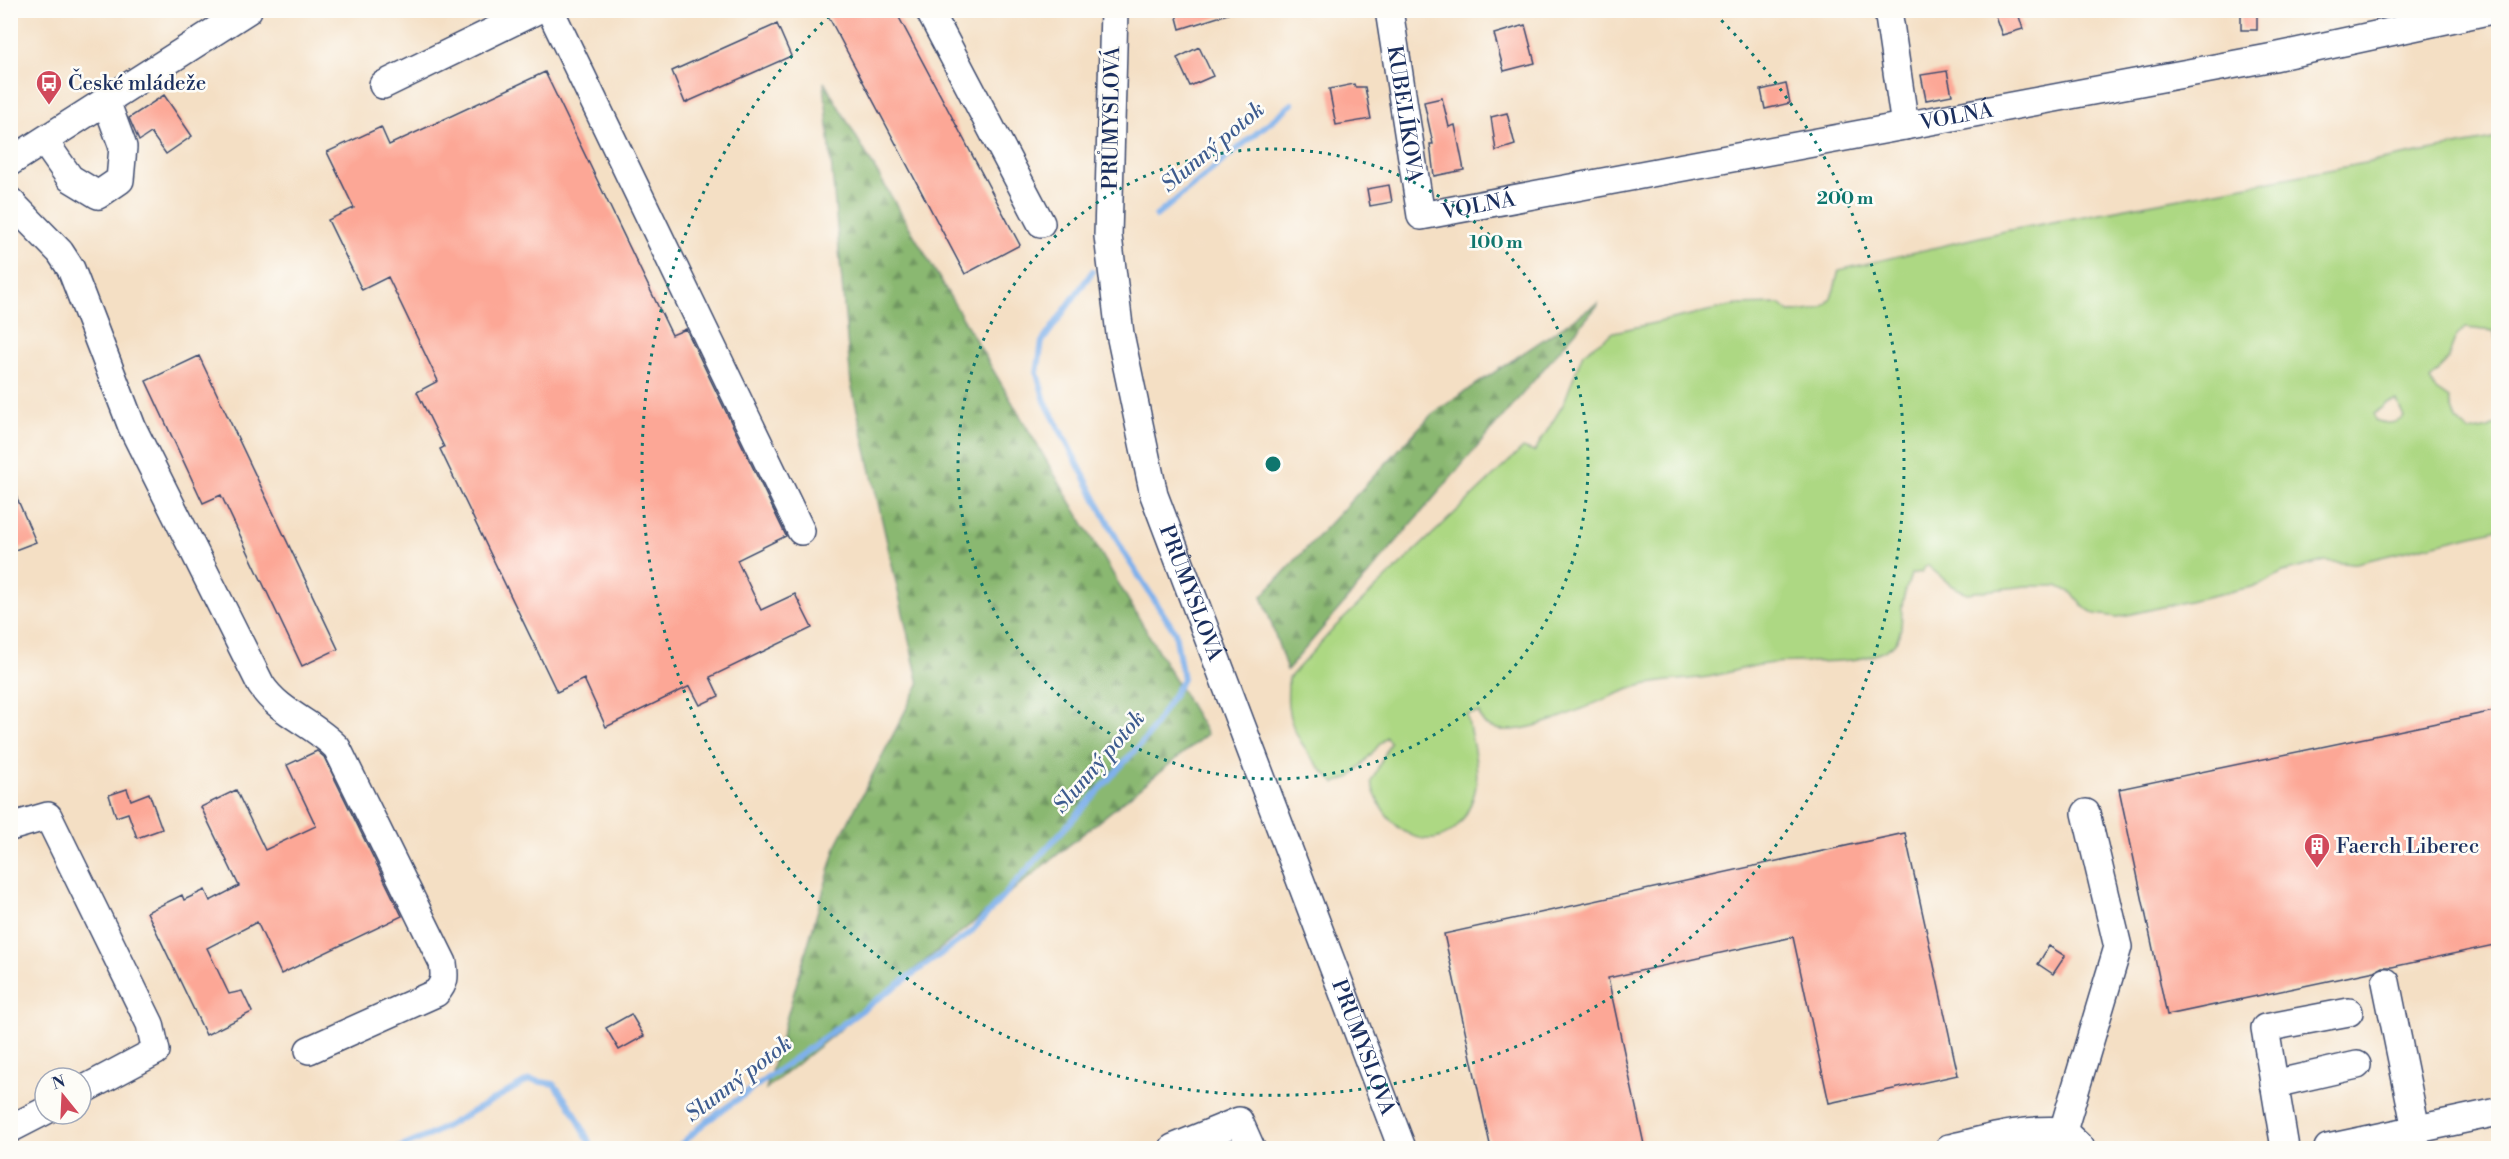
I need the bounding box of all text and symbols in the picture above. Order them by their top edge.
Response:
street label: KUBELÍKOVA [1381,44,1428,185]
street label: PRŮMYSLOVÁ [1096,46,1126,190]
bus stop icon: České mládeže [34,68,64,106]
place label: České mládeže [68,68,206,97]
water label: Slunný potok [1156,96,1270,198]
street label: VOLNÁ [1917,96,1996,137]
street label: VOLNÁ [1439,185,1518,226]
text: 200 m [1817,187,1874,210]
text: 100 m [1469,231,1523,254]
centre of rings [1263,454,1283,474]
street label: PRŮMYSLOVÁ [1153,522,1230,665]
water label: Slunný potok [1047,705,1151,819]
building icon: Faerch Liberec [2302,831,2332,869]
place label: Faerch Liberec [2336,834,2479,860]
street label: PRŮMYSLOVÁ [1325,976,1402,1120]
water label: Slunný potok [680,1030,798,1128]
north arrow [33,1066,93,1126]
text: N [50,1071,68,1094]

